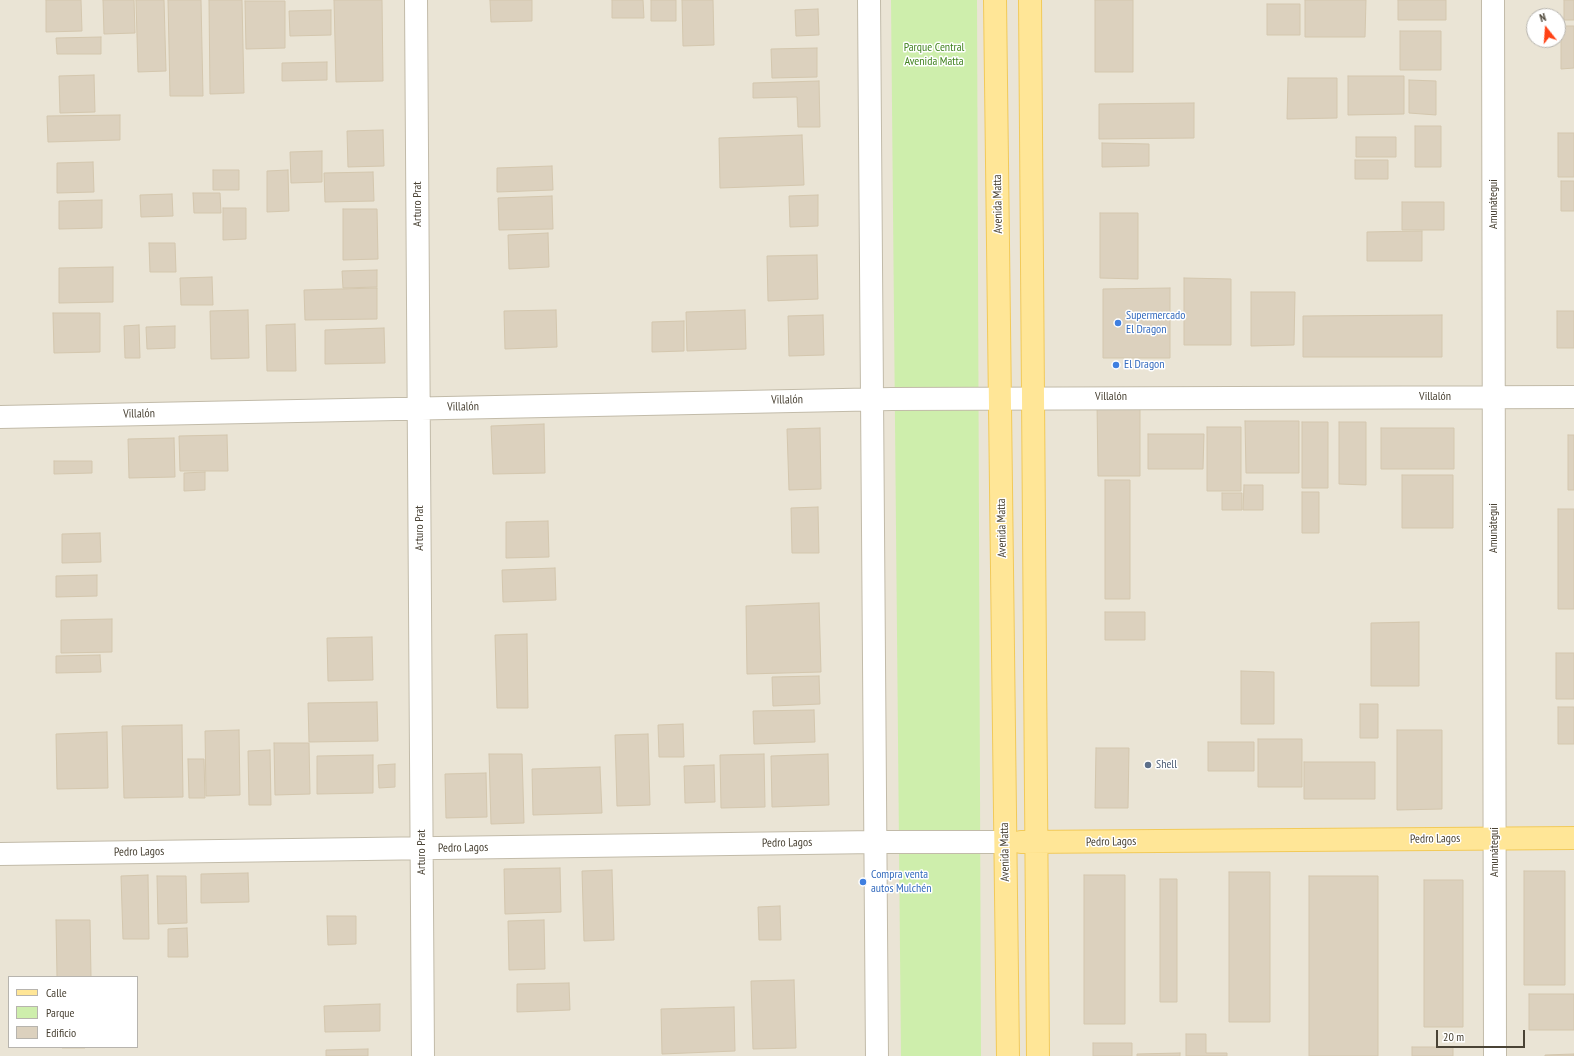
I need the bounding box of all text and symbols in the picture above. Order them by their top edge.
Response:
north arrow [1526,8,1566,48]
text: N [1538,10,1548,25]
park label: Parque Central Avenida Matta [904,41,964,69]
street label: Avenida Matta [990,174,1006,234]
street label: Amunátegui [1487,179,1501,229]
street label: Arturo Prat [411,181,425,227]
place label: Supermercado El Dragon [1126,309,1185,337]
marker: Supermercado El Dragon [1113,318,1123,328]
place label: El Dragon [1124,358,1165,372]
marker: El Dragon [1111,360,1121,370]
street label: Villalón [1095,390,1127,404]
street label: Villalón [1419,390,1451,404]
street label: Villalón [771,393,803,407]
street label: Villalón [447,400,479,414]
street label: Villalón [123,407,155,421]
street label: Avenida Matta [994,498,1010,558]
street label: Amunátegui [1487,503,1501,553]
street label: Arturo Prat [413,505,427,551]
place label: Shell [1156,758,1177,772]
marker: Shell [1143,760,1153,770]
street label: Avenida Matta [997,822,1013,882]
street label: Amunátegui [1488,827,1502,877]
street label: Arturo Prat [415,829,429,875]
street label: Pedro Lagos [1410,831,1460,847]
street label: Pedro Lagos [1086,834,1136,850]
street label: Pedro Lagos [762,835,812,851]
street label: Pedro Lagos [438,840,488,856]
street label: Pedro Lagos [114,844,164,860]
place label: Compra venta autos Mulchén [871,868,931,896]
marker: Compra venta autos Mulchén [858,877,868,887]
legend [8,976,138,1048]
text: Calle [46,985,67,1000]
text: Parque [46,1005,75,1020]
scale bar [1438,1022,1527,1048]
text: Edificio [46,1025,76,1040]
text: 20 m [1443,1029,1464,1044]

